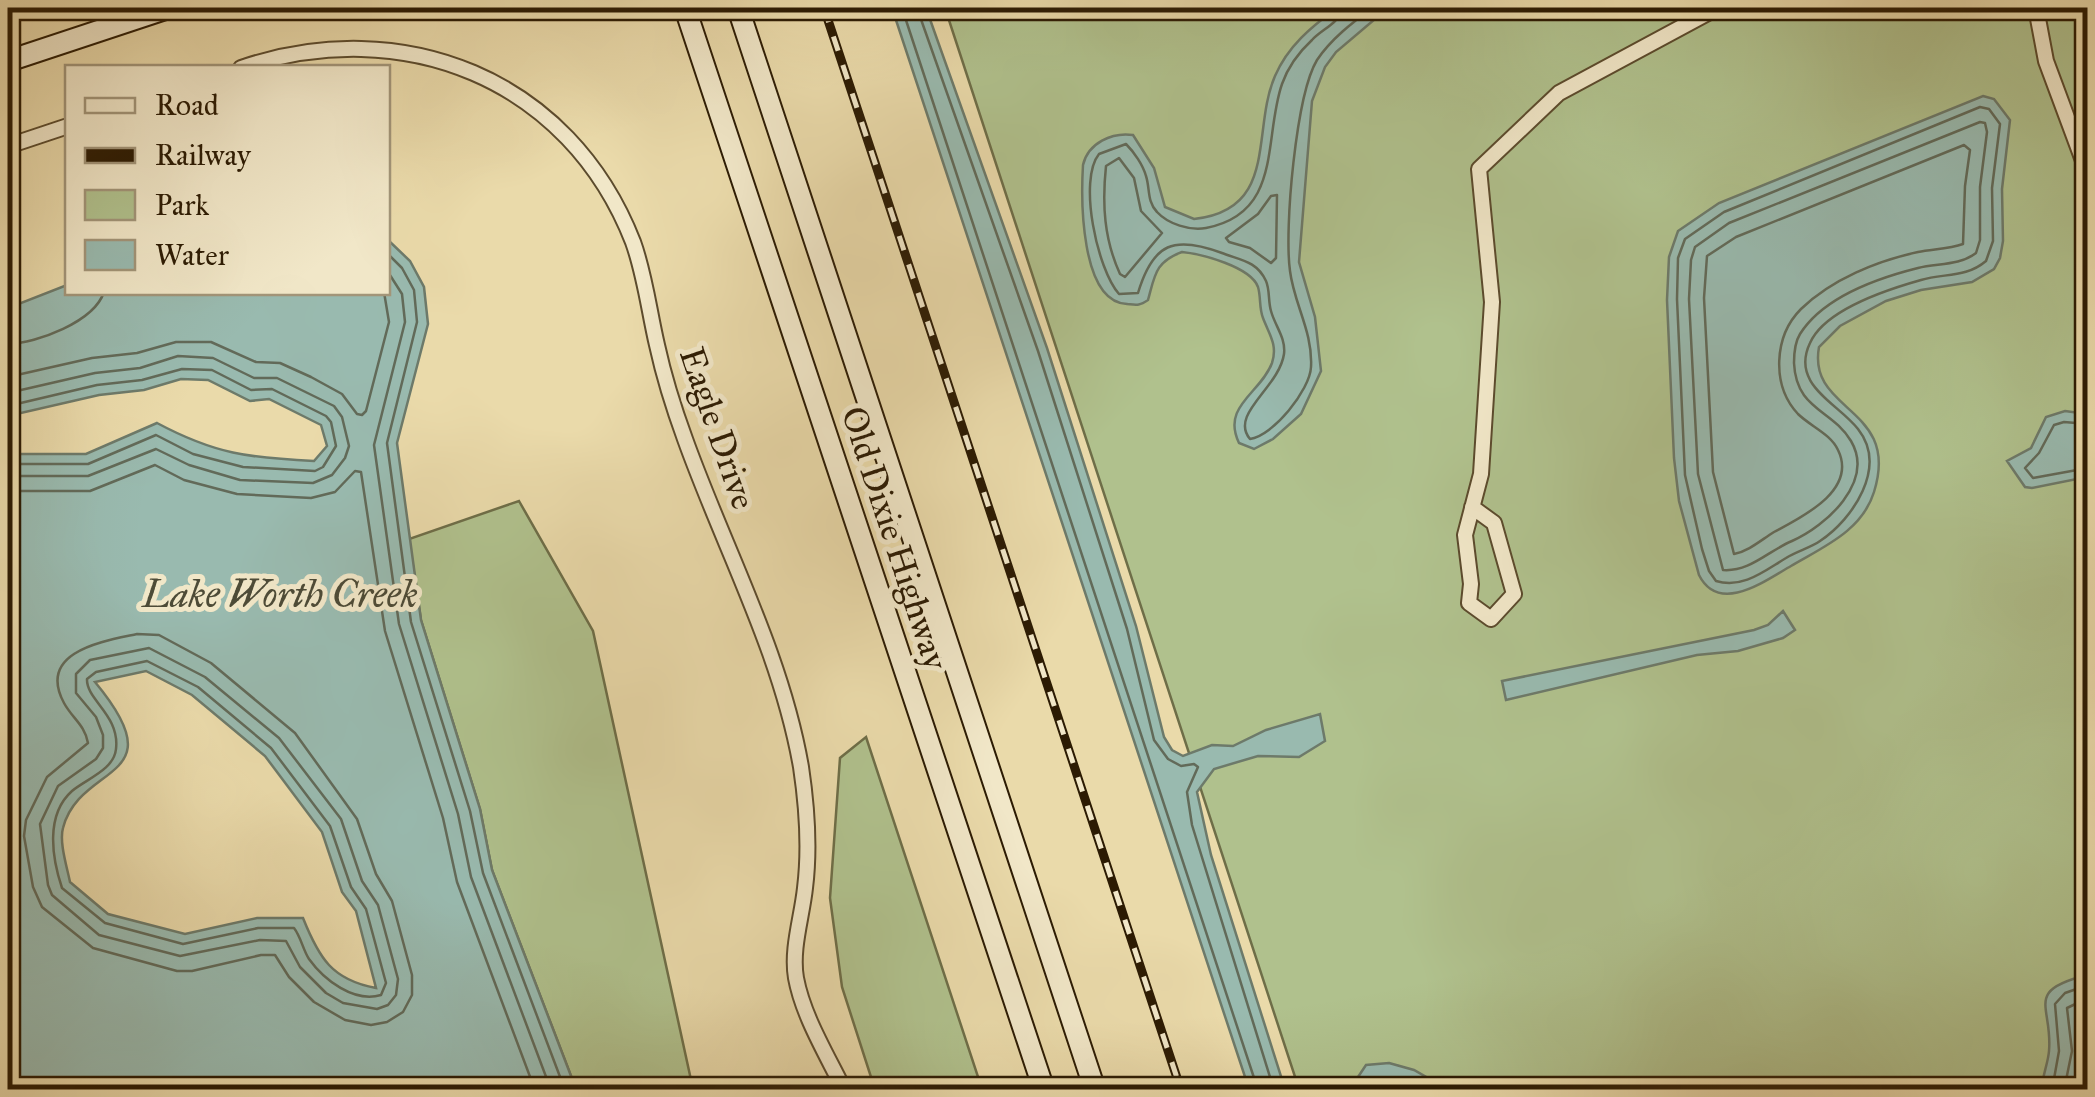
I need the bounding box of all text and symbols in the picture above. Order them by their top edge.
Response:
legend [65,65,390,295]
text: Road [155,87,219,123]
text: Railway [155,137,252,173]
text: Park [155,187,209,223]
text: Water [155,237,230,273]
street label: Eagle Drive [670,341,765,515]
street label: Old Dixie Highway [832,401,958,676]
water label: Lake Worth Creek [140,571,418,617]

